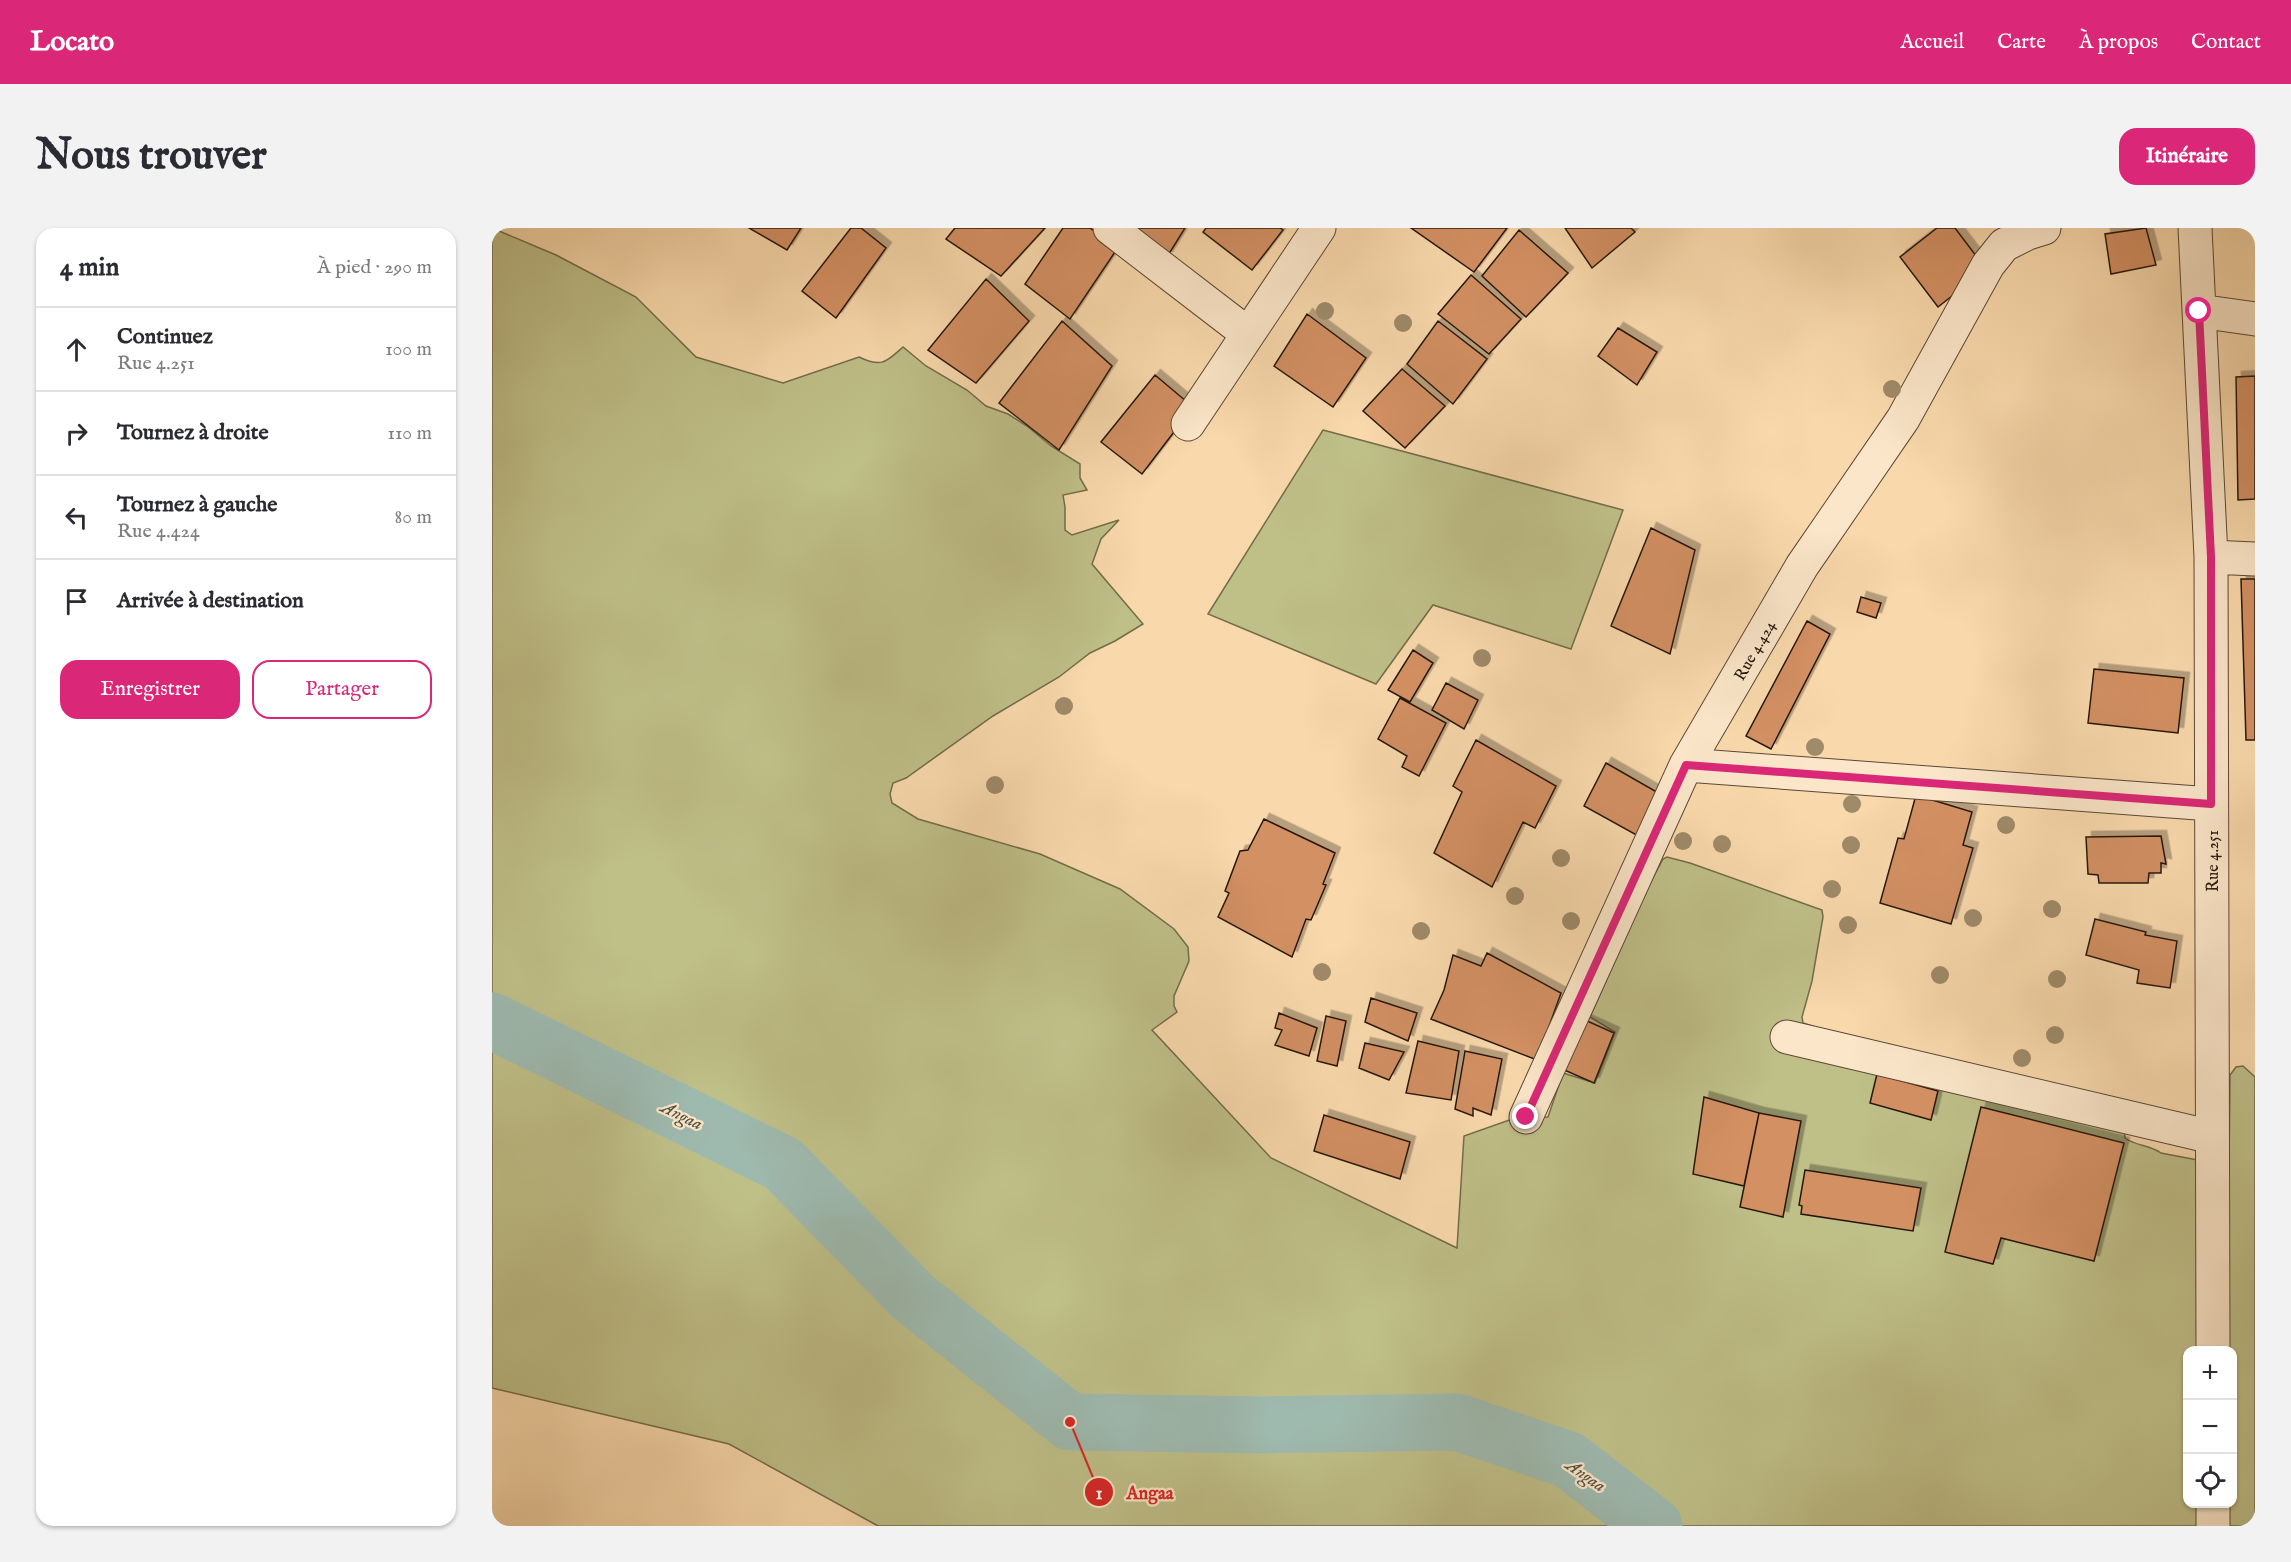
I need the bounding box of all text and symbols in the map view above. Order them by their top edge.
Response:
text: Locato [30,25,114,60]
text: Accueil [1900,29,1964,56]
text: Carte [1997,29,2046,56]
text: À propos [2079,29,2158,56]
text: Contact [2191,29,2261,56]
button: Itinéraire [2119,128,2255,185]
text: Nous trouver [36,130,267,183]
text: 4 min [60,251,119,284]
text: À pied · 290 m [317,255,432,280]
route start [2185,297,2211,323]
text: Continuez [117,323,213,351]
icon: ahead [60,333,93,366]
text: 100 m [385,337,432,362]
text: Rue 4.251 [117,351,195,376]
icon: right [60,417,93,450]
text: Tournez à droite [117,419,268,447]
text: 110 m [388,421,432,446]
text: Tournez à gauche [117,491,277,519]
icon: left [60,501,93,534]
text: 80 m [395,505,432,530]
text: Rue 4.424 [117,519,200,544]
icon: arrive [60,585,93,618]
text: Arrivée à destination [117,587,304,615]
street label: Rue 4.424 [1731,617,1781,685]
button: Enregistrer [60,660,240,719]
button: Partager [252,660,432,719]
street label: Rue 4.251 [2204,830,2224,892]
water label: Angaa [655,1096,706,1136]
route end [1512,1103,1538,1129]
map controls [2183,1346,2237,1508]
button: + [2183,1346,2237,1400]
button: − [2183,1400,2237,1454]
water label: Angaa [1559,1453,1610,1498]
button: locate [2183,1454,2237,1508]
callout: Angaa [1084,1474,1185,1510]
text: 1 [1096,1483,1103,1506]
text: Angaa [1125,1483,1175,1506]

